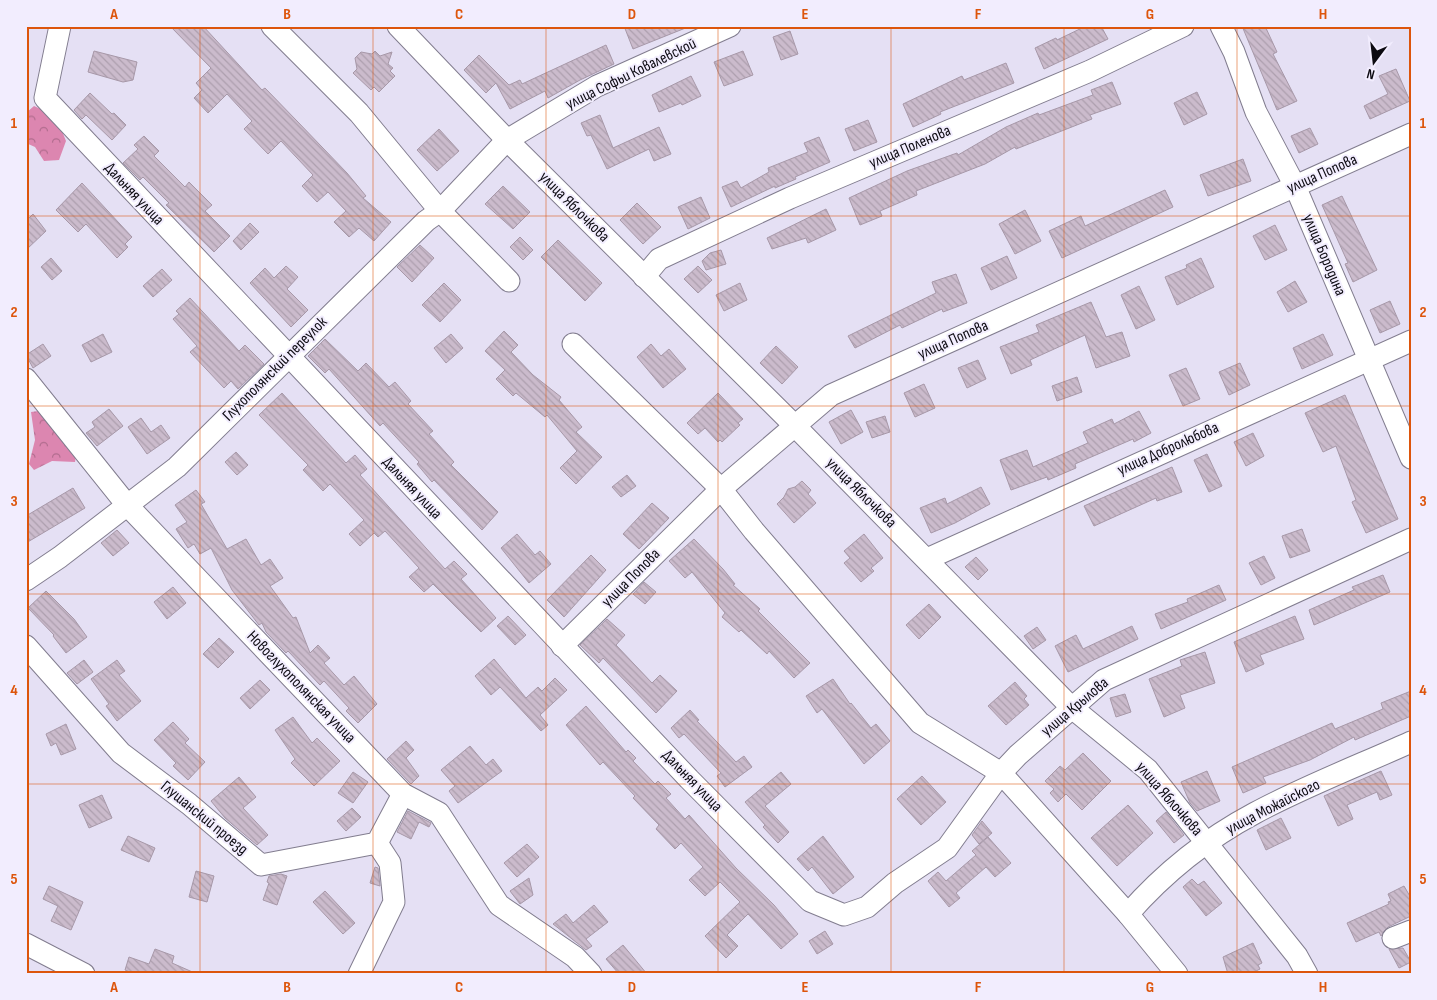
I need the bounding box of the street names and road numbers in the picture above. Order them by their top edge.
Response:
street label: улица Софьи Ковалевской [563,34,699,114]
street label: улица Поленова [866,121,954,173]
street label: улица Попова [1284,150,1360,198]
street label: Дальняя улица [100,159,168,229]
street label: улица Яблочкова [535,168,613,246]
street label: улица Бородина [1298,211,1350,299]
street label: Глухополянский переулок [219,312,332,425]
street label: улица Попова [915,316,991,364]
street label: улица Добролюбова [1114,418,1222,480]
street label: Дальняя улица [378,453,446,523]
street label: улица Яблочкова [822,454,900,532]
street label: улица Попова [598,545,664,611]
street label: Новоглухополянская улица [243,627,359,747]
street label: улица Крылова [1038,673,1112,741]
street label: Дальняя улица [658,746,726,816]
street label: улица Яблочкова [1132,758,1206,840]
street label: улица Можайского [1223,775,1323,839]
street label: Глушанский проезд [157,777,251,859]

